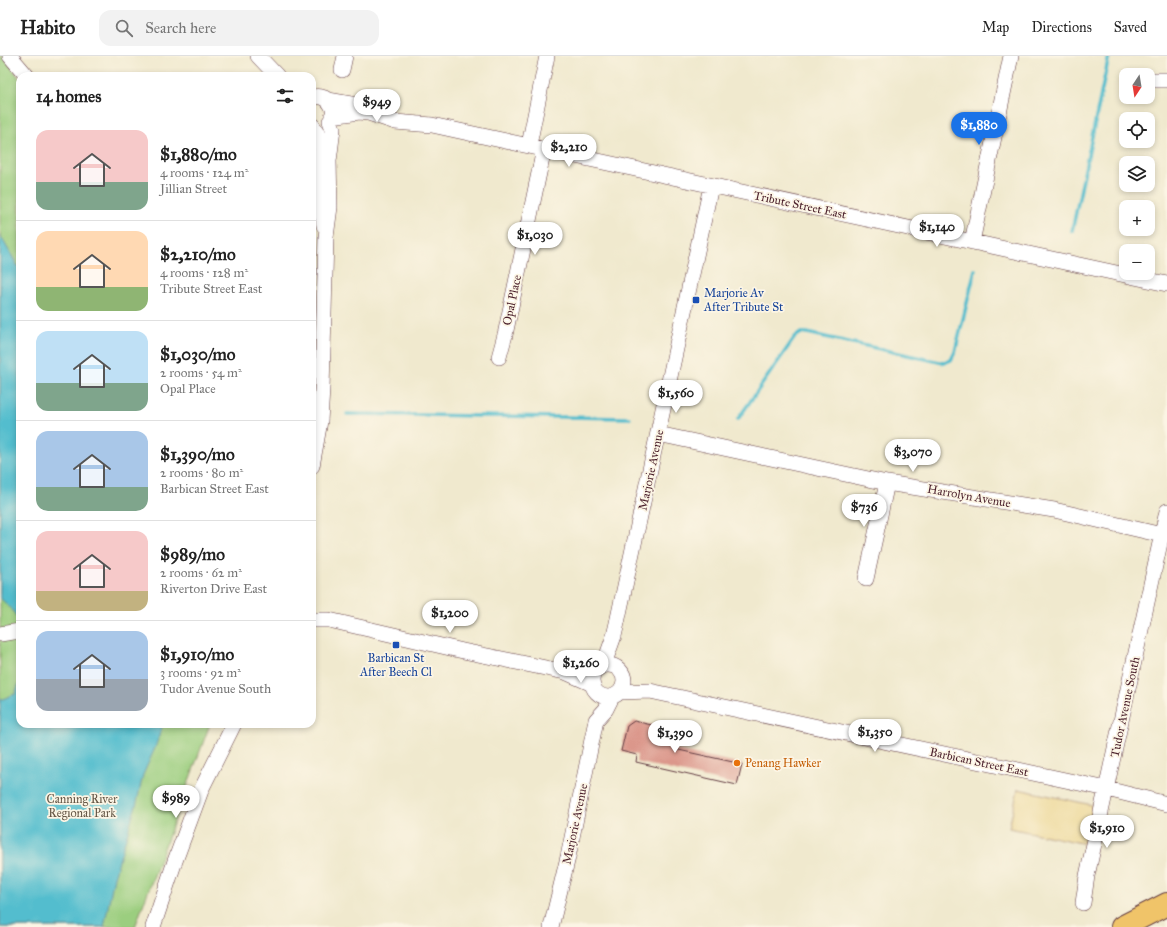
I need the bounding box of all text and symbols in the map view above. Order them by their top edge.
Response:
search box [99,10,379,46]
text: Habito [20,16,75,39]
icon: search [113,17,135,39]
text: Search here [145,19,216,37]
text: Map [982,19,1009,36]
text: Directions [1031,19,1092,36]
text: Saved [1114,19,1147,36]
north arrow [1119,68,1155,104]
map controls [1119,68,1155,280]
icon: filters [274,85,296,107]
text: 14 homes [36,86,101,107]
pin: $949 [353,89,401,123]
text: $949 [362,94,392,110]
pin: $1,880 [946,112,1012,146]
button: locate [1119,112,1155,148]
text: $1,880 [960,117,998,133]
pin: $2,210 [536,134,602,168]
text: $2,210 [551,139,587,155]
text: $1,880/mo [160,144,237,165]
icon: home [68,146,116,194]
button: layers [1119,156,1155,192]
text: 4 rooms · 124 m² [160,165,249,181]
text: Jillian Street [160,181,227,197]
street label: Tribute Street East [752,188,848,222]
button: + [1119,200,1155,236]
pin: $1,140 [904,214,970,248]
text: $1,140 [919,219,955,235]
pin: $1,030 [502,222,568,256]
text: $1,030 [517,227,553,243]
text: $2,210/mo [160,244,236,265]
button: − [1119,244,1155,280]
icon: home [68,247,116,295]
text: 4 rooms · 128 m² [160,265,248,281]
street label: Opal Place [500,273,524,327]
text: Tribute Street East [160,281,262,297]
place label: Marjorie Av After Tribute St [703,286,784,314]
marker: Marjorie Av After Tribute St [691,295,701,305]
text: $1,030/mo [160,344,235,365]
icon: home [68,347,116,395]
text: 2 rooms · 54 m² [160,365,242,381]
pin: $1,560 [643,380,709,414]
text: Opal Place [160,381,216,397]
text: $1,560 [658,385,694,401]
street label: Marjorie Avenue [636,428,666,512]
pin: $3,070 [880,439,946,473]
text: $1,390/mo [160,444,235,465]
text: $3,070 [894,444,932,460]
icon: home [68,447,116,495]
text: 2 rooms · 80 m² [160,465,243,481]
text: Barbican Street East [160,481,269,497]
street label: Harrolyn Avenue [926,482,1012,510]
pin: $736 [840,494,888,528]
text: $736 [851,499,877,515]
text: $989/mo [160,544,225,565]
icon: home [68,547,116,595]
text: 2 rooms · 62 m² [160,565,242,581]
text: Riverton Drive East [160,581,267,597]
pin: $1,200 [417,600,483,634]
text: $1,200 [431,605,469,621]
marker: Barbican St After Beech Cl [391,640,401,650]
text: $1,910/mo [160,644,234,665]
icon: home [68,647,116,695]
pin: $1,260 [548,650,614,684]
place label: Barbican St After Beech Cl [359,651,433,679]
text: $1,260 [563,655,599,671]
street label: Tudor Avenue South [1107,655,1143,759]
text: 3 rooms · 92 m² [160,665,241,681]
text: Tudor Avenue South [160,681,271,697]
pin: $1,350 [842,719,908,753]
pin: $1,390 [642,720,708,754]
text: $1,350 [857,724,893,740]
text: $1,390 [657,725,693,741]
street label: Barbican Street East [928,745,1030,779]
place label: Penang Hawker [745,756,821,771]
marker: Penang Hawker [732,758,742,768]
street label: Marjorie Avenue [560,782,590,866]
pin: $989 [152,785,200,819]
text: $989 [162,790,190,806]
park label: Canning River Regional Park [47,792,118,821]
pin: $1,910 [1074,815,1140,849]
text: $1,910 [1089,820,1125,836]

